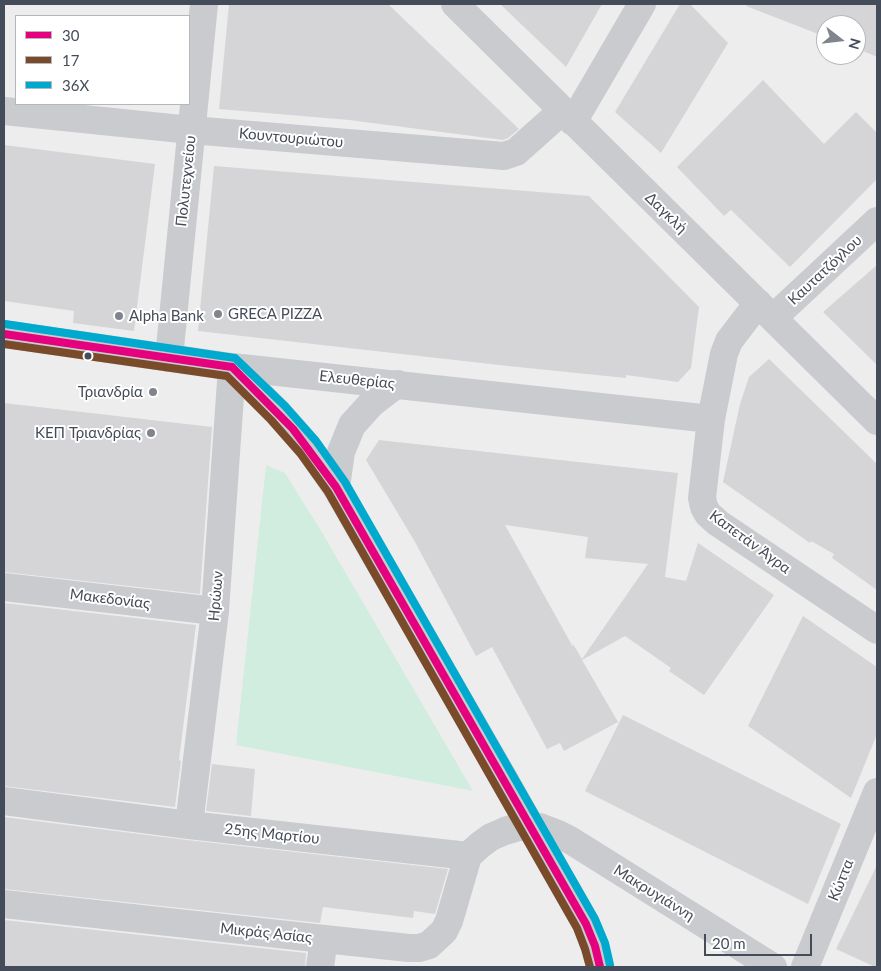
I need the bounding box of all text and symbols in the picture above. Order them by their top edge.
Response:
legend [15,15,190,105]
north arrow [816,15,866,65]
text: 30 [62,26,79,44]
text: N [845,36,865,52]
text: 17 [62,51,79,69]
text: 36Χ [62,76,89,94]
street label: Κουντουριώτου [238,124,344,152]
street label: Πολυτεχνείου [172,134,200,228]
street label: Δαγκλή [641,189,691,237]
street label: Καυτατζόγλου [784,231,866,309]
place label: GRECA PIZZA [228,305,322,323]
place label: Alpha Bank [129,307,204,325]
marker: GRECA PIZZA [212,308,224,320]
marker: Alpha Bank [113,310,125,322]
unlabelled marker [83,351,93,361]
street label: Ελευθερίας [318,367,396,393]
place label: Τριανδρία [78,383,143,401]
marker: Τριανδρία [147,386,159,398]
place label: ΚΕΠ Τριανδρίας [35,424,141,442]
marker: ΚΕΠ Τριανδρίας [145,427,157,439]
street label: Καπετάν Άγρα [706,507,794,577]
street label: Ηρώων [205,570,227,622]
street label: Μακεδονίας [69,585,151,613]
street label: 25ης Μαρτίου [224,820,320,848]
street label: Κώττα [825,857,857,903]
street label: Μακρυγιάννη [610,861,698,925]
street label: Μικράς Ασίας [219,919,313,947]
scale bar [706,924,814,956]
text: 20 m [712,934,746,952]

